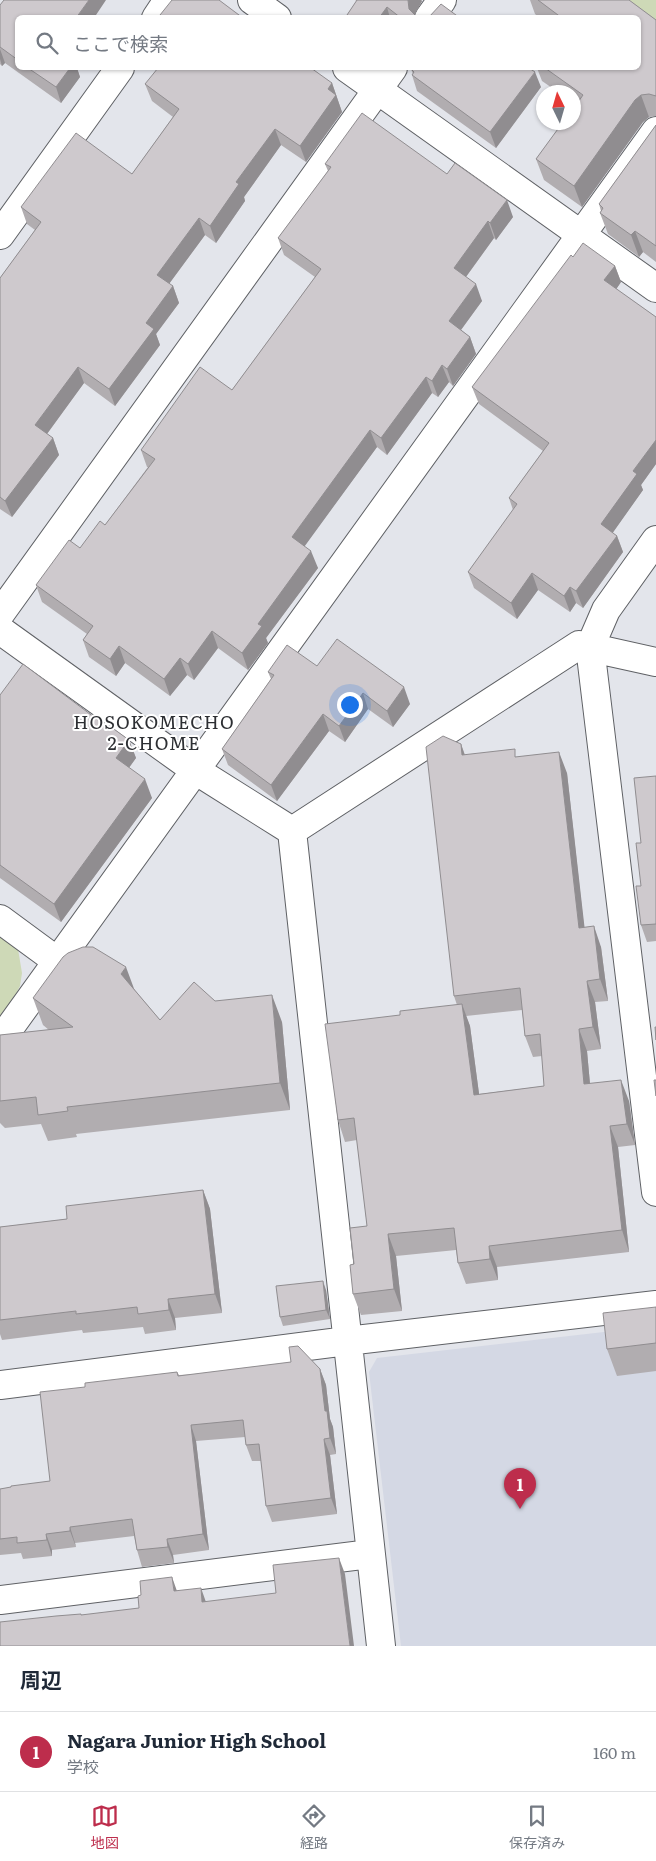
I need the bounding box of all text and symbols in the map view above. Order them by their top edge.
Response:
search box [15,15,641,70]
icon: search [33,29,61,57]
text: ここで検索 [73,29,168,57]
north arrow [536,85,581,130]
your location [337,692,363,718]
district label: HOSOKOMECHO 2-CHOME [73,708,235,756]
pin: 1 [504,1468,536,1509]
text: 周辺 [20,1663,62,1694]
text: Nagara Junior High School [67,1726,326,1754]
text: 1 [33,1740,39,1764]
text: 160 m [593,1740,636,1764]
text: 学校 [67,1754,99,1778]
tab: 地図 [91,1802,119,1852]
tab: 経路 [300,1802,328,1852]
tab: 保存済み [509,1802,565,1852]

